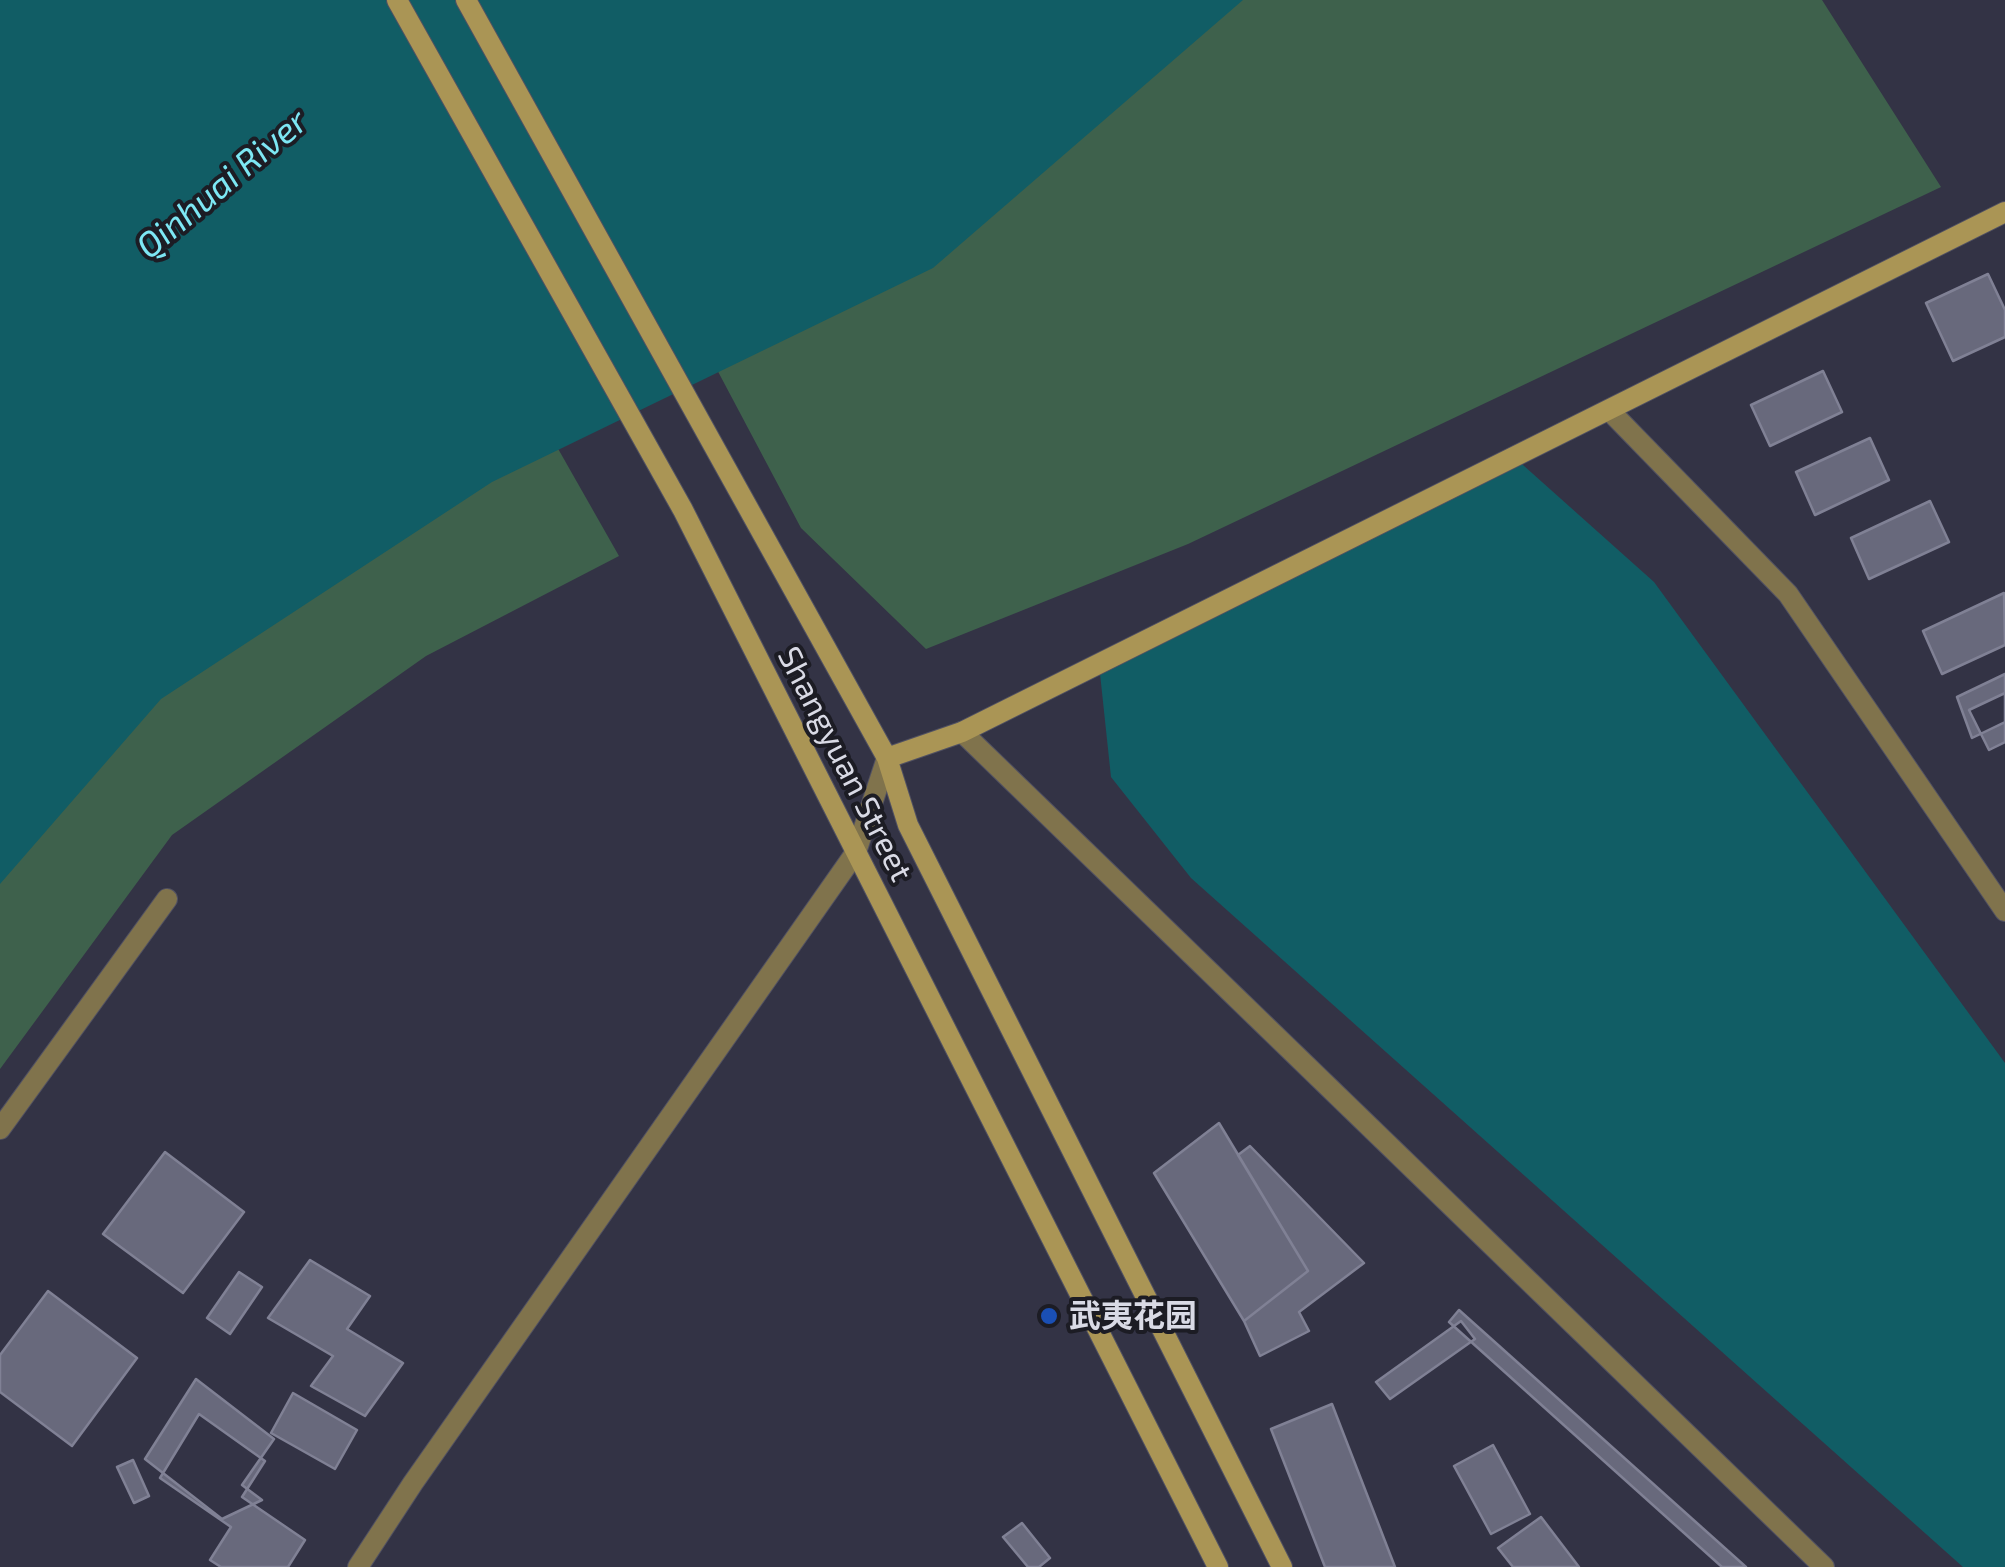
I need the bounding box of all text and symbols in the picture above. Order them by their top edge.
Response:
water label: Qinhuai River [128,100,316,268]
street label: Shangyuan Street [769,640,921,888]
place label: 武夷花园 [1069,1297,1197,1335]
marker: 武夷花园 [1038,1305,1060,1327]

